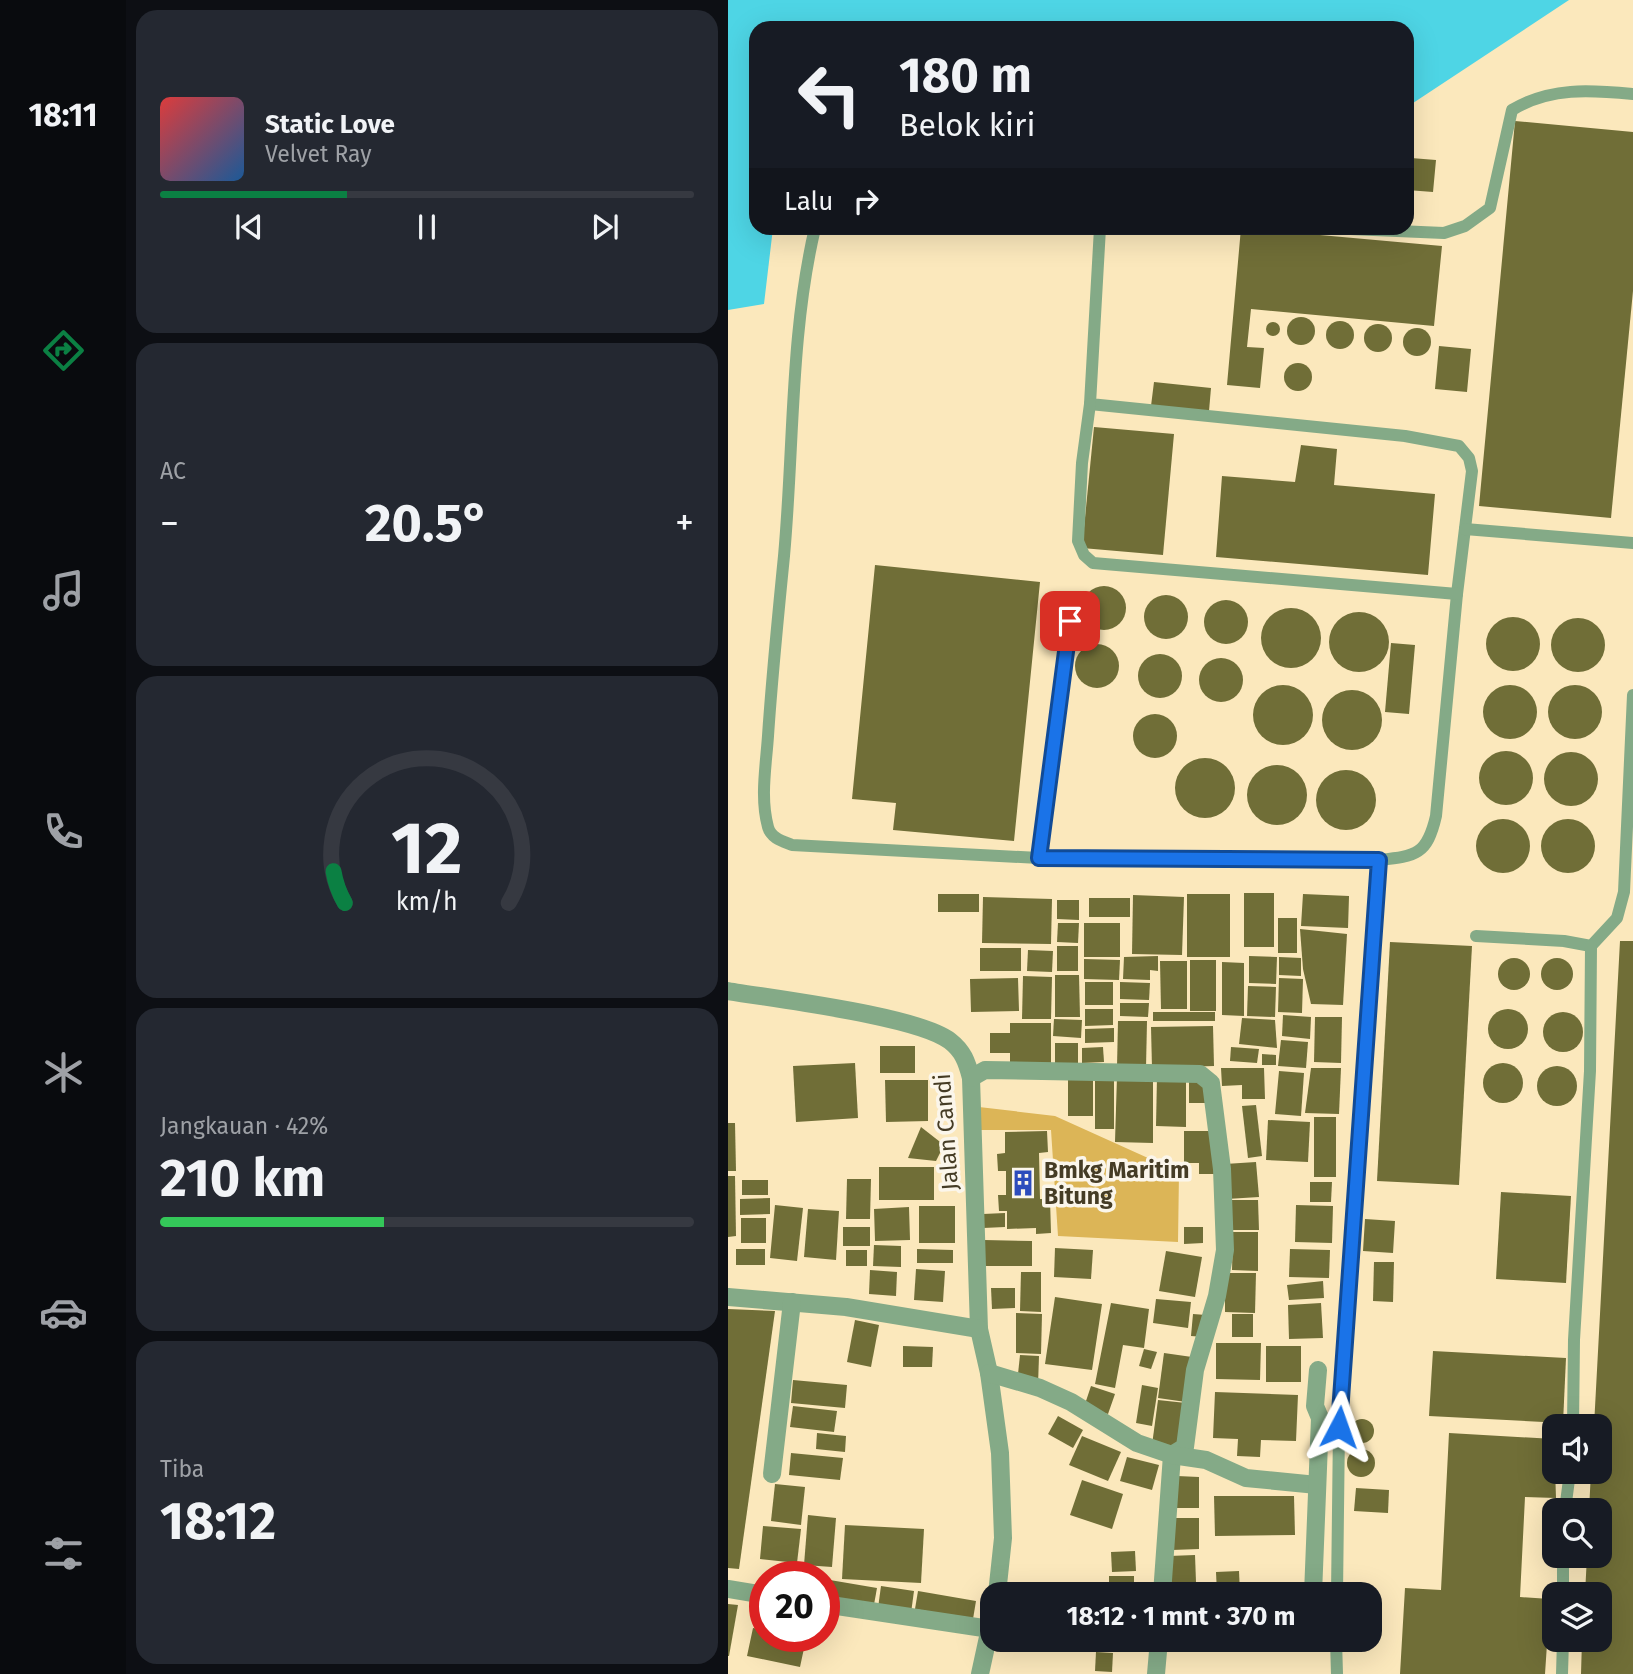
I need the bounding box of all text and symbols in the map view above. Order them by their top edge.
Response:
text: 180 m [899,46,1032,105]
icon: left [784,49,875,140]
text: 18:11 [28,96,98,134]
text: Belok kiri [899,106,1035,144]
text: Static Love [265,109,395,140]
text: Velvet Ray [265,140,372,168]
icon: right [847,182,885,220]
text: Lalu [784,186,833,217]
icon: previous [230,208,268,246]
icon: pause [408,208,446,246]
icon: next [586,208,624,246]
icon: directions [39,326,88,375]
text: AC [160,457,186,485]
text: 20.5° [365,492,489,555]
text: − [160,500,179,546]
text: + [675,500,694,546]
icon: music [39,566,88,615]
pin [1040,591,1100,651]
icon: arrive [1051,602,1089,640]
text: 12 [391,805,463,892]
icon: phone [39,807,88,856]
text: km/h [396,887,458,917]
icon: climate [39,1048,88,1097]
street label: Jalan Candi [928,1073,964,1191]
text: Jangkauan · 42% [160,1112,328,1140]
text: 210 km [160,1147,325,1210]
place label: Bmkg Maritim Bitung [1044,1156,1189,1210]
building icon: Bmkg Maritim Bitung [1008,1168,1038,1198]
icon: car [39,1288,88,1337]
position arrow [1302,1390,1376,1464]
map controls [1542,1414,1612,1652]
button: sound [1542,1414,1612,1484]
text: Tiba [160,1455,204,1483]
text: 18:12 [160,1490,276,1553]
button: search [1542,1498,1612,1568]
icon: filters [39,1529,88,1578]
speed limit sign: 20 [749,1561,840,1652]
button: layers [1542,1582,1612,1652]
text: 18:12 · 1 mnt · 370 m [1066,1601,1296,1632]

